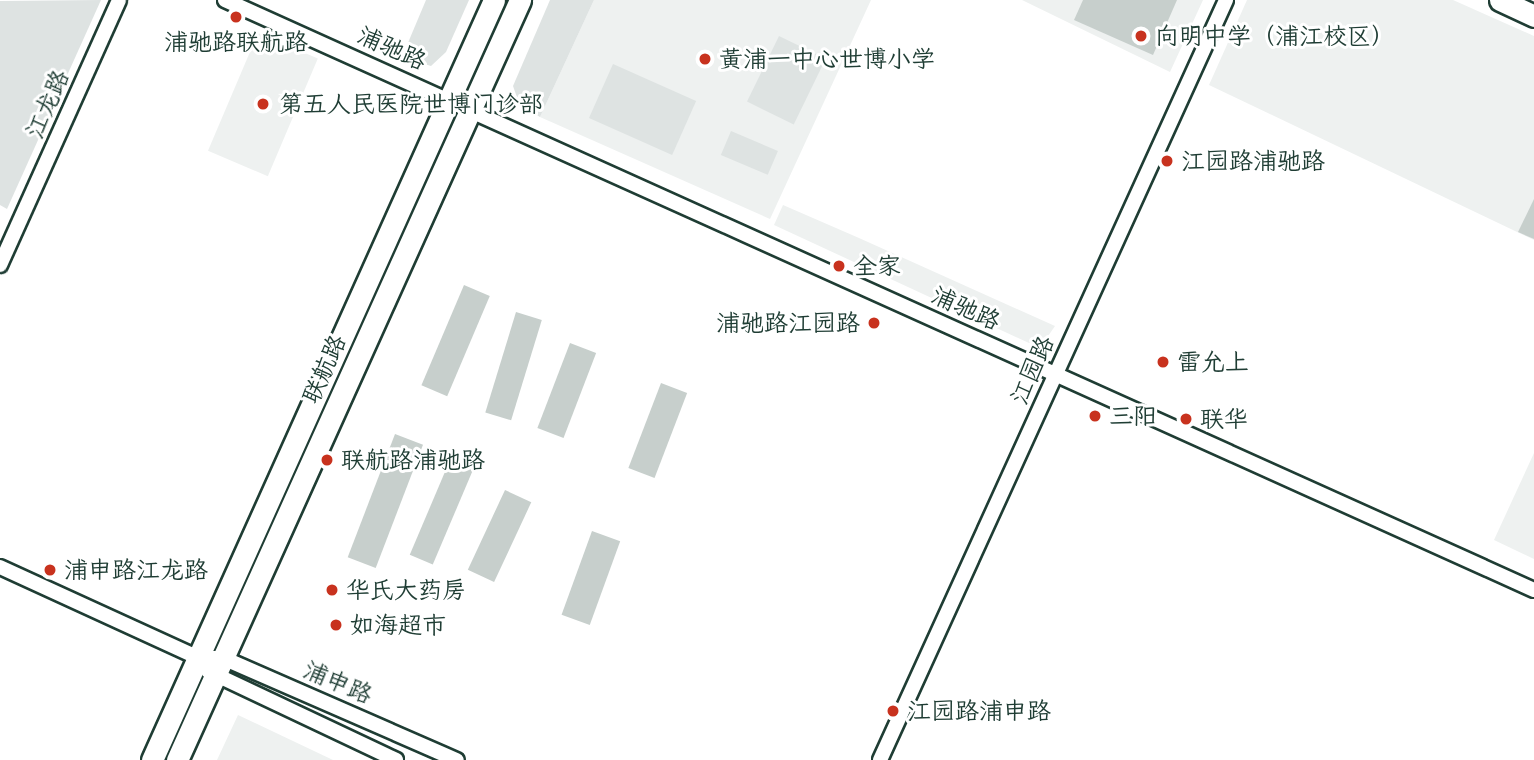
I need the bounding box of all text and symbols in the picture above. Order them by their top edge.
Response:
marker: 浦驰路联航路 [228,9,244,25]
street label: 浦驰路 [353,20,431,76]
place label: 向明中学（浦江校区） [1155,22,1395,50]
place label: 浦驰路联航路 [164,28,308,56]
marker: 向明中学（浦江校区） [1133,28,1149,44]
place label: 黄浦一中心世博小学 [719,45,935,73]
marker: 黄浦一中心世博小学 [697,51,713,67]
street label: 江龙路 [19,65,75,143]
place label: 第五人民医院世博门诊部 [279,90,543,118]
marker: 第五人民医院世博门诊部 [253,94,273,114]
place label: 江园路浦驰路 [1181,147,1325,175]
marker: 江园路浦驰路 [1159,153,1175,169]
place label: 全家 [853,252,901,280]
marker: 全家 [831,258,847,274]
street label: 浦驰路 [927,280,1005,336]
place label: 浦驰路江园路 [716,309,860,337]
marker: 浦驰路江园路 [866,315,882,331]
street label: 联航路 [296,330,352,408]
street label: 江园路 [1004,331,1060,409]
place label: 雷允上 [1177,348,1249,376]
marker: 雷允上 [1155,354,1171,370]
place label: 三阳 [1109,402,1157,430]
place label: 联华 [1200,405,1248,433]
marker: 三阳 [1087,408,1103,424]
marker: 联华 [1178,411,1194,427]
place label: 联航路浦驰路 [341,446,485,474]
marker: 联航路浦驰路 [319,452,335,468]
place label: 浦申路江龙路 [64,556,208,584]
marker: 浦申路江龙路 [42,562,58,578]
place label: 华氏大药房 [346,576,466,604]
marker: 华氏大药房 [324,582,340,598]
place label: 如海超市 [350,611,446,639]
marker: 如海超市 [328,617,344,633]
street label: 浦申路 [299,655,377,709]
place label: 江园路浦申路 [907,697,1051,725]
marker: 江园路浦申路 [885,703,901,719]

